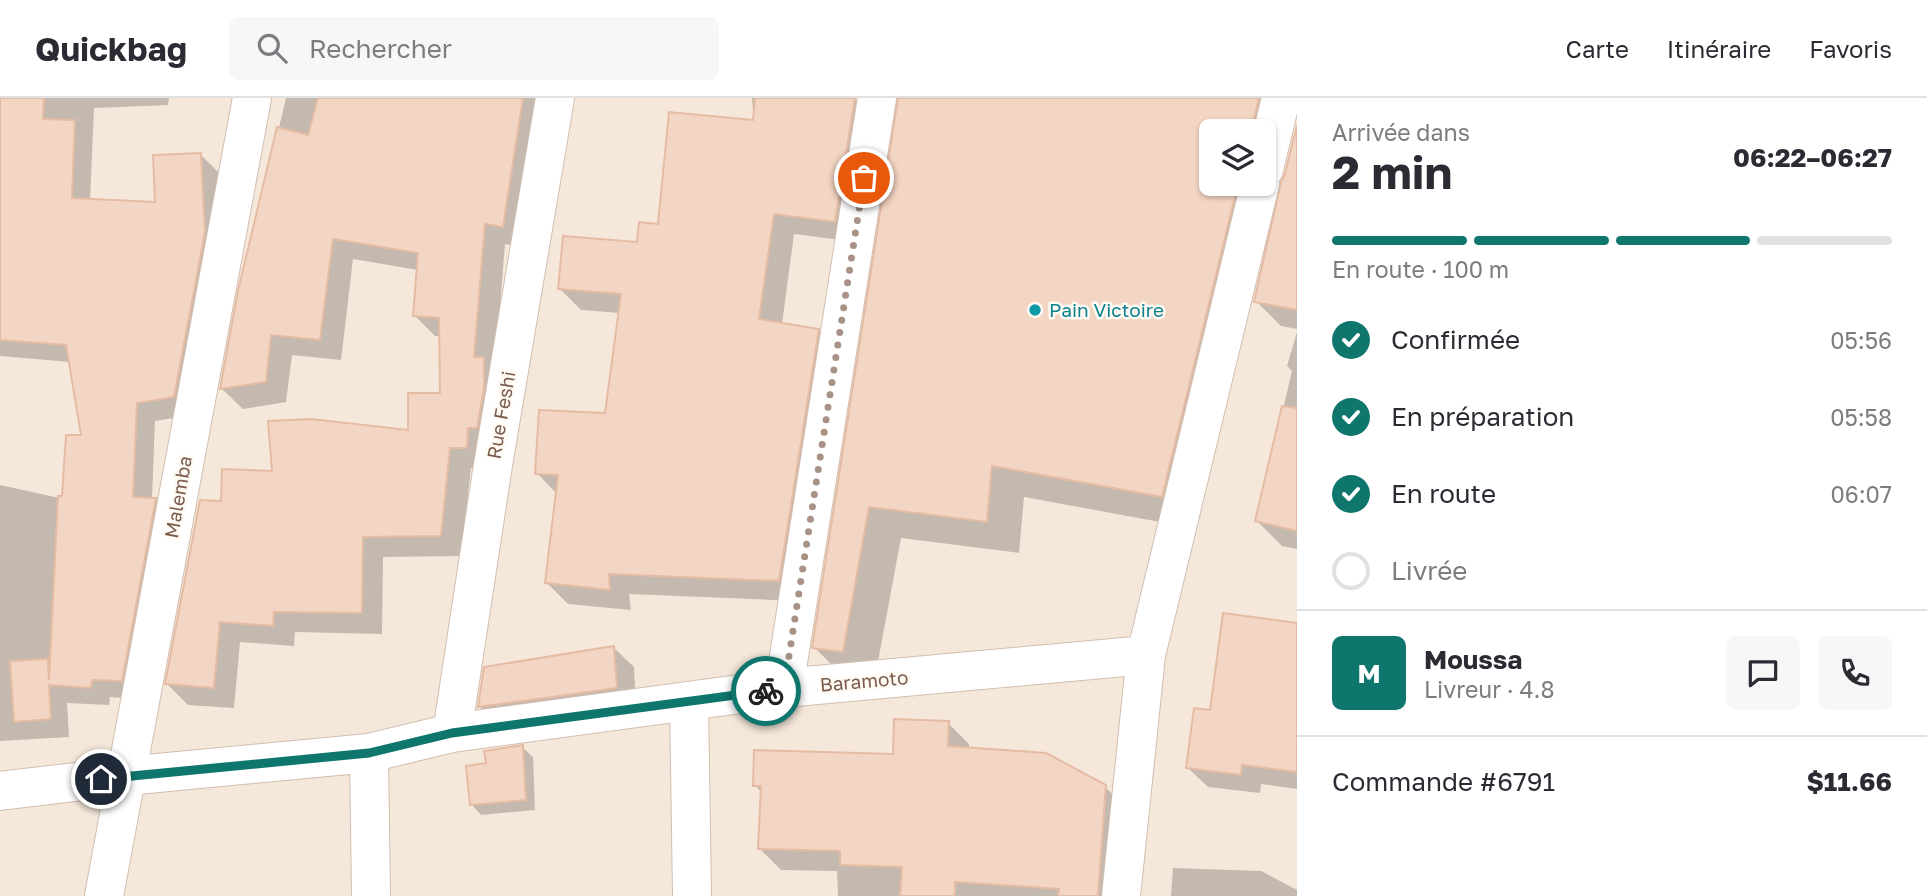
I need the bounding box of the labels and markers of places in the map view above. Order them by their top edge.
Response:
pin [834,148,894,208]
place label: Pain Victoire [1049,298,1164,321]
marker: Pain Victoire [1027,302,1043,318]
pin [71,749,131,809]

